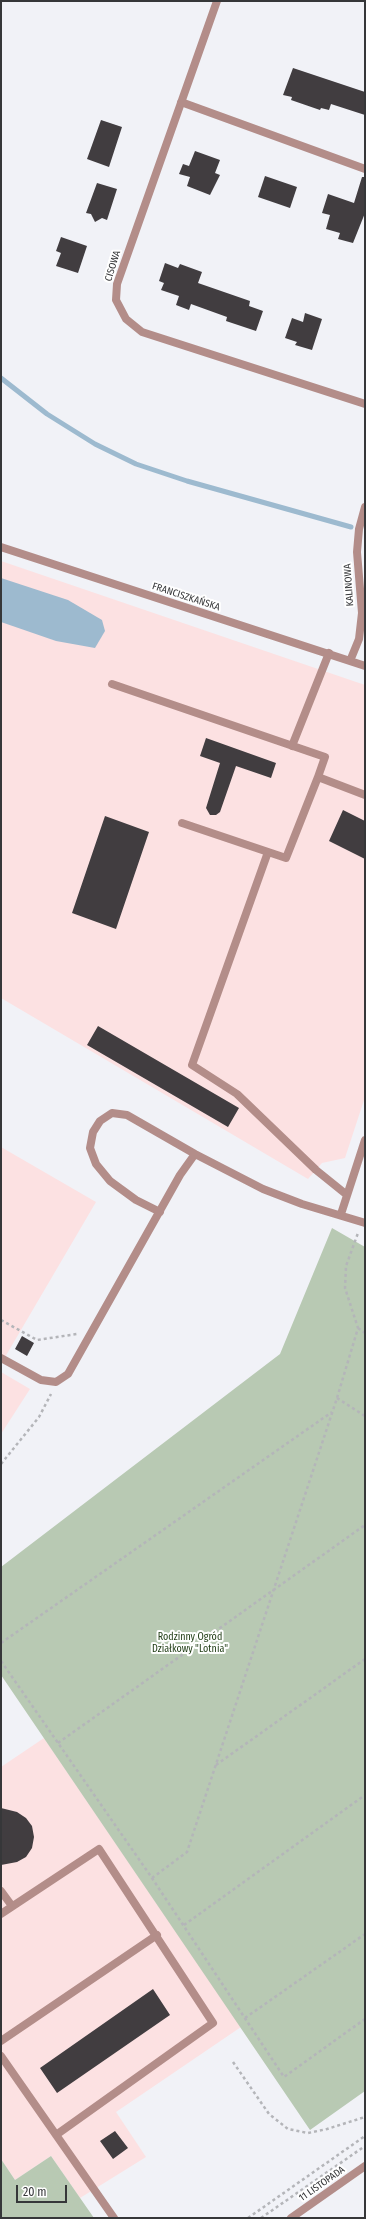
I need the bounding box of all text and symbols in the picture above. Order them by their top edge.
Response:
street label: CISOWA [103,249,123,283]
street label: KALINOWA [342,563,356,607]
street label: FRANCISZKAŃSKA [151,580,221,614]
park label: Rodzinny Ogród Działkowy "Lotnia" [152,1631,228,1654]
street label: 11 LISTOPADA [297,2164,347,2204]
scale bar [18,2177,69,2203]
text: 20 m [23,2185,47,2199]

